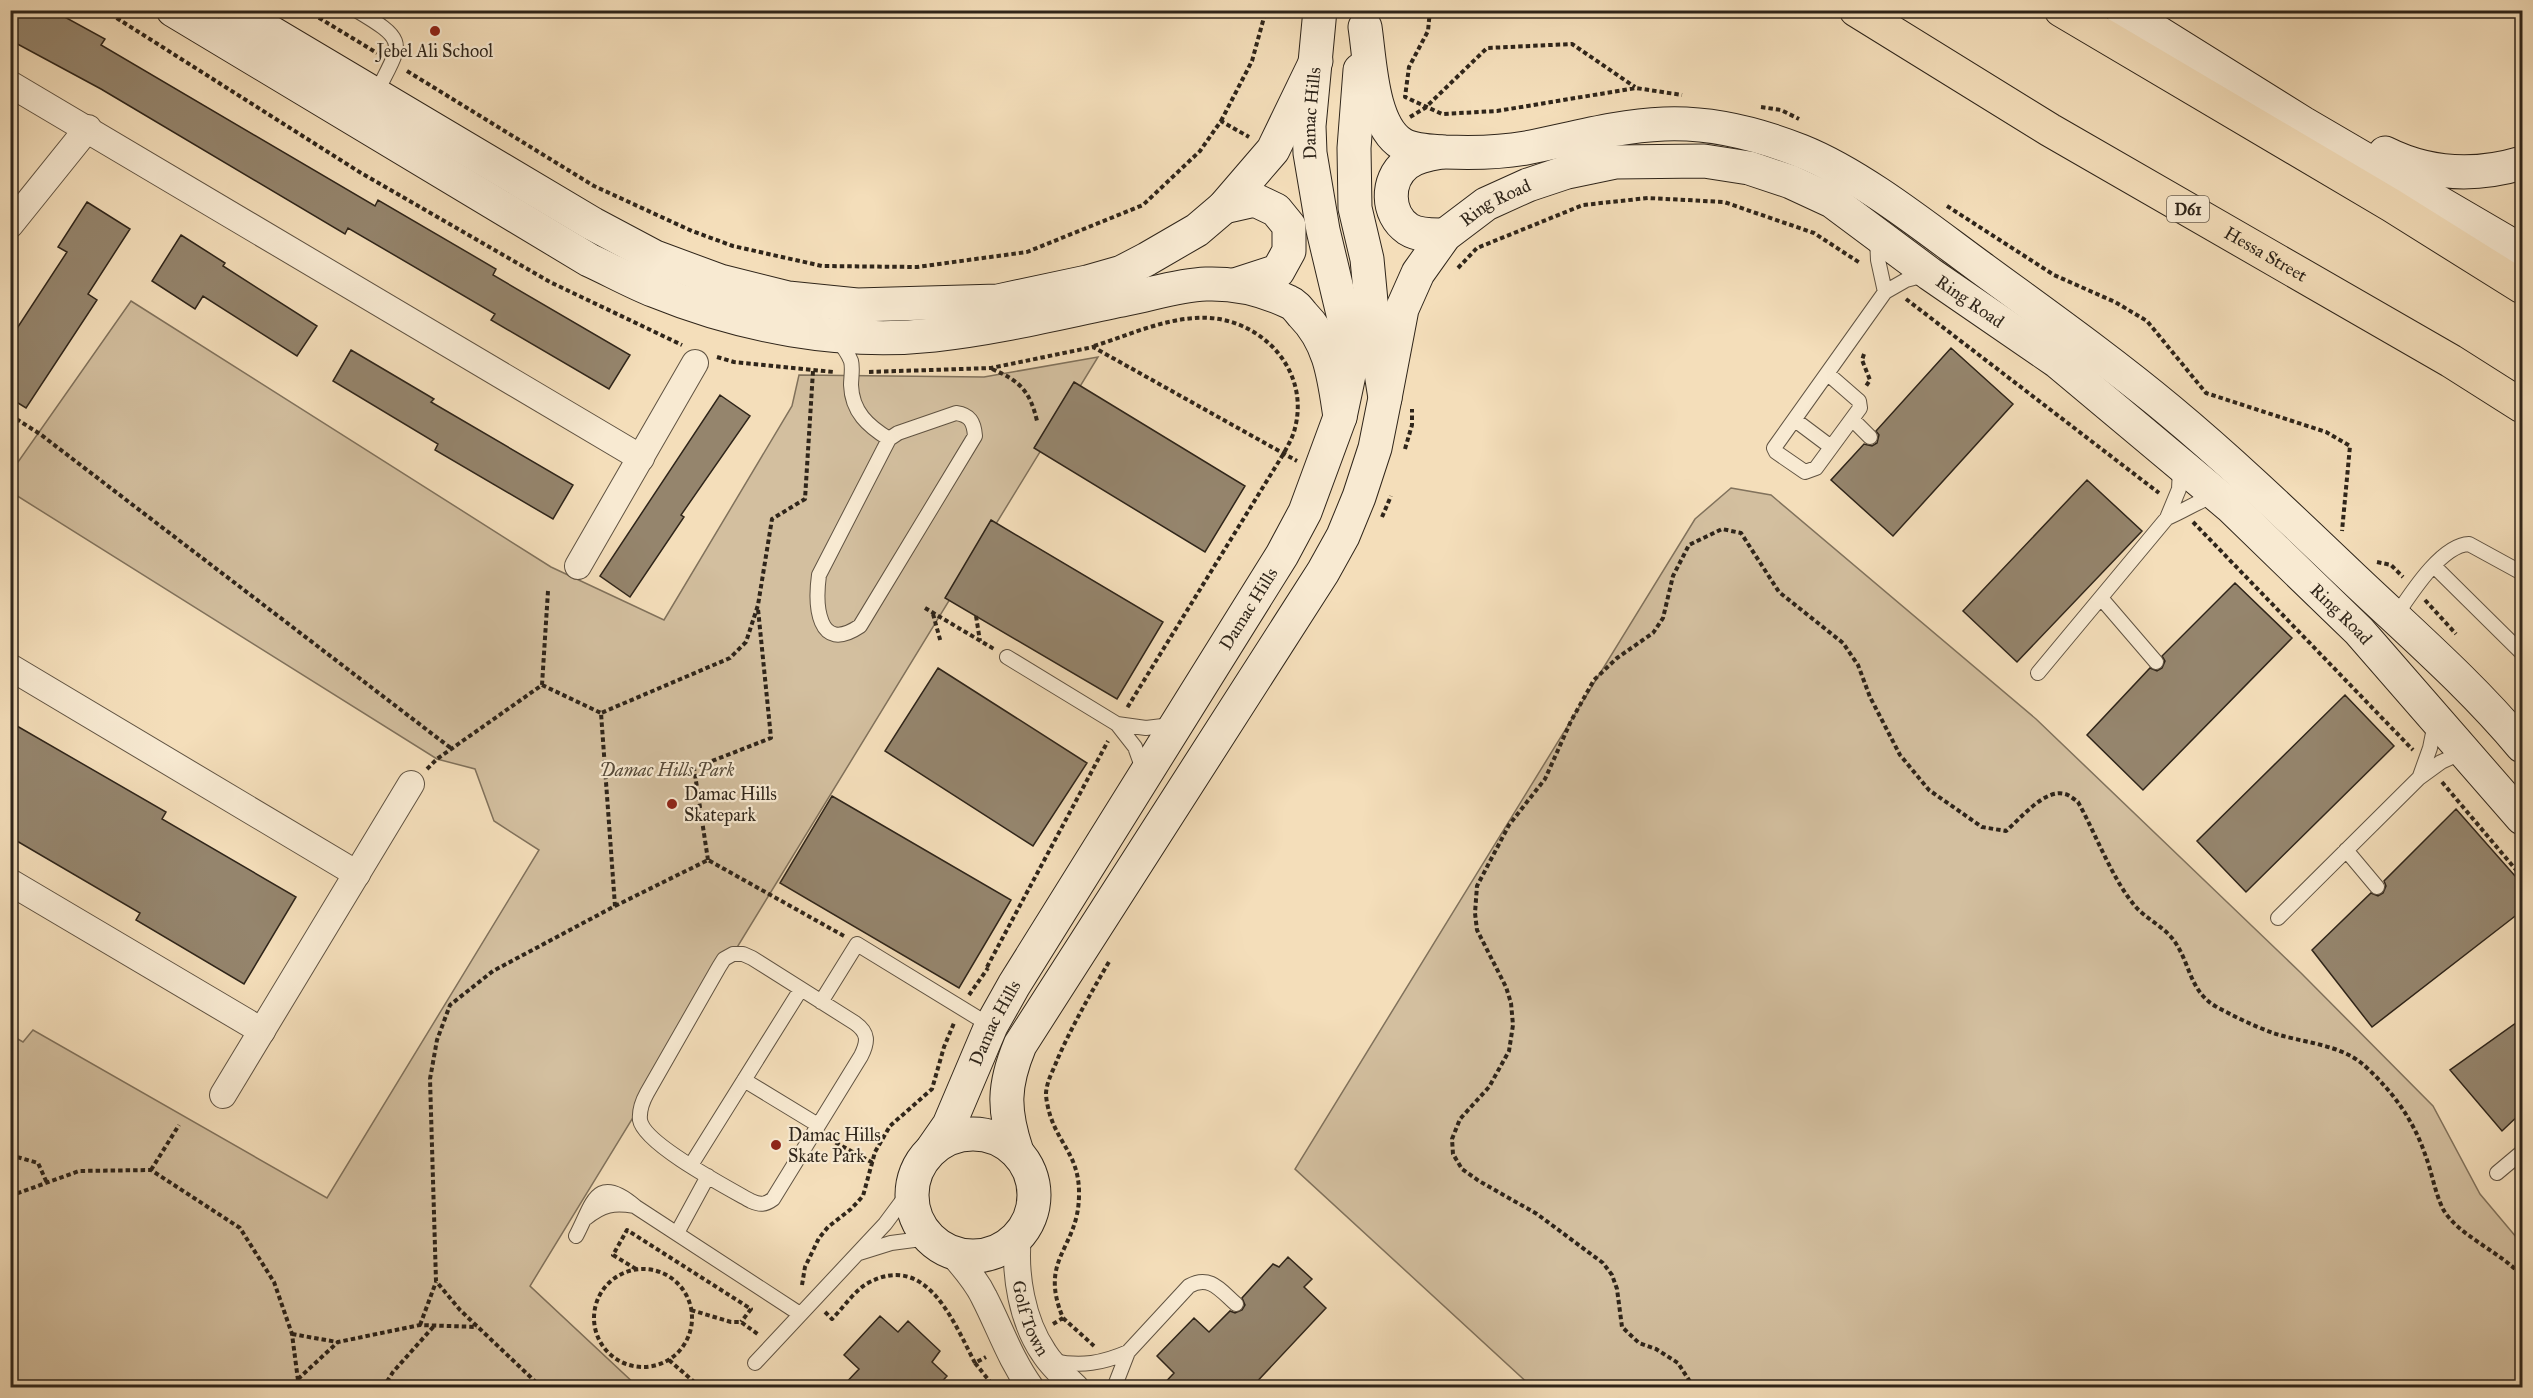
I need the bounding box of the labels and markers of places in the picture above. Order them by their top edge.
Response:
marker: Jebel Ali School [428,24,442,38]
place label: Jebel Ali School [375,40,493,63]
place label: Damac Hills Skatepark [684,783,777,826]
marker: Damac Hills Skatepark [665,797,679,811]
place label: Damac Hills Skate Park [788,1124,881,1167]
marker: Damac Hills Skate Park [769,1138,783,1152]

